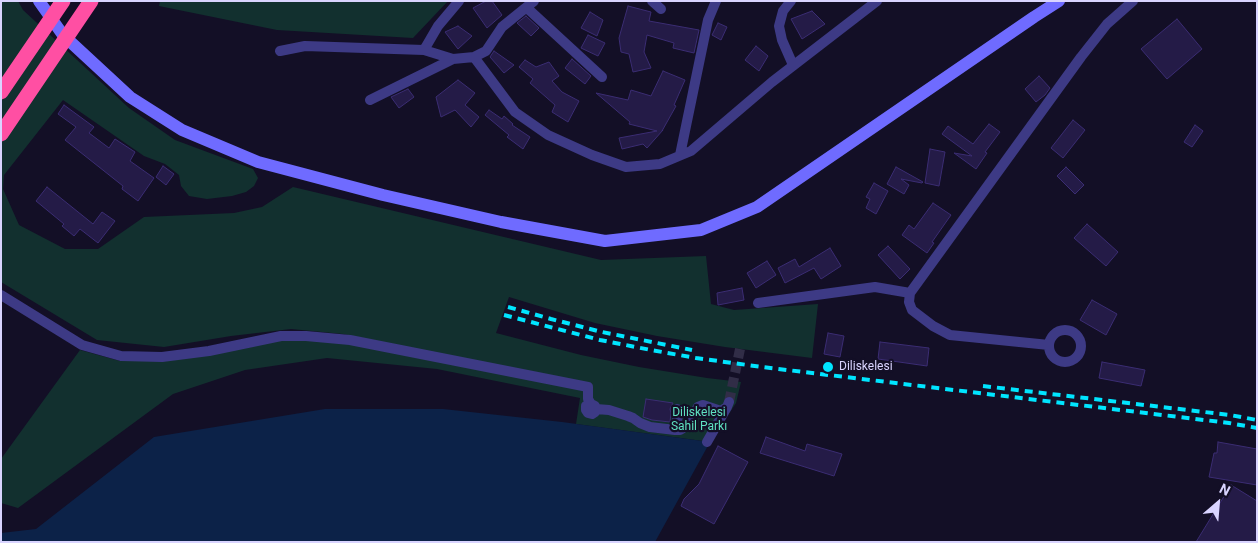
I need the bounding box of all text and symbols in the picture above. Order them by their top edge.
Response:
marker: Diliskelesi [821,360,835,374]
place label: Diliskelesi [839,360,893,374]
park label: Diliskelesi Sahil Parkı [671,406,727,434]
north arrow [1193,478,1243,528]
text: N [1217,480,1233,499]

